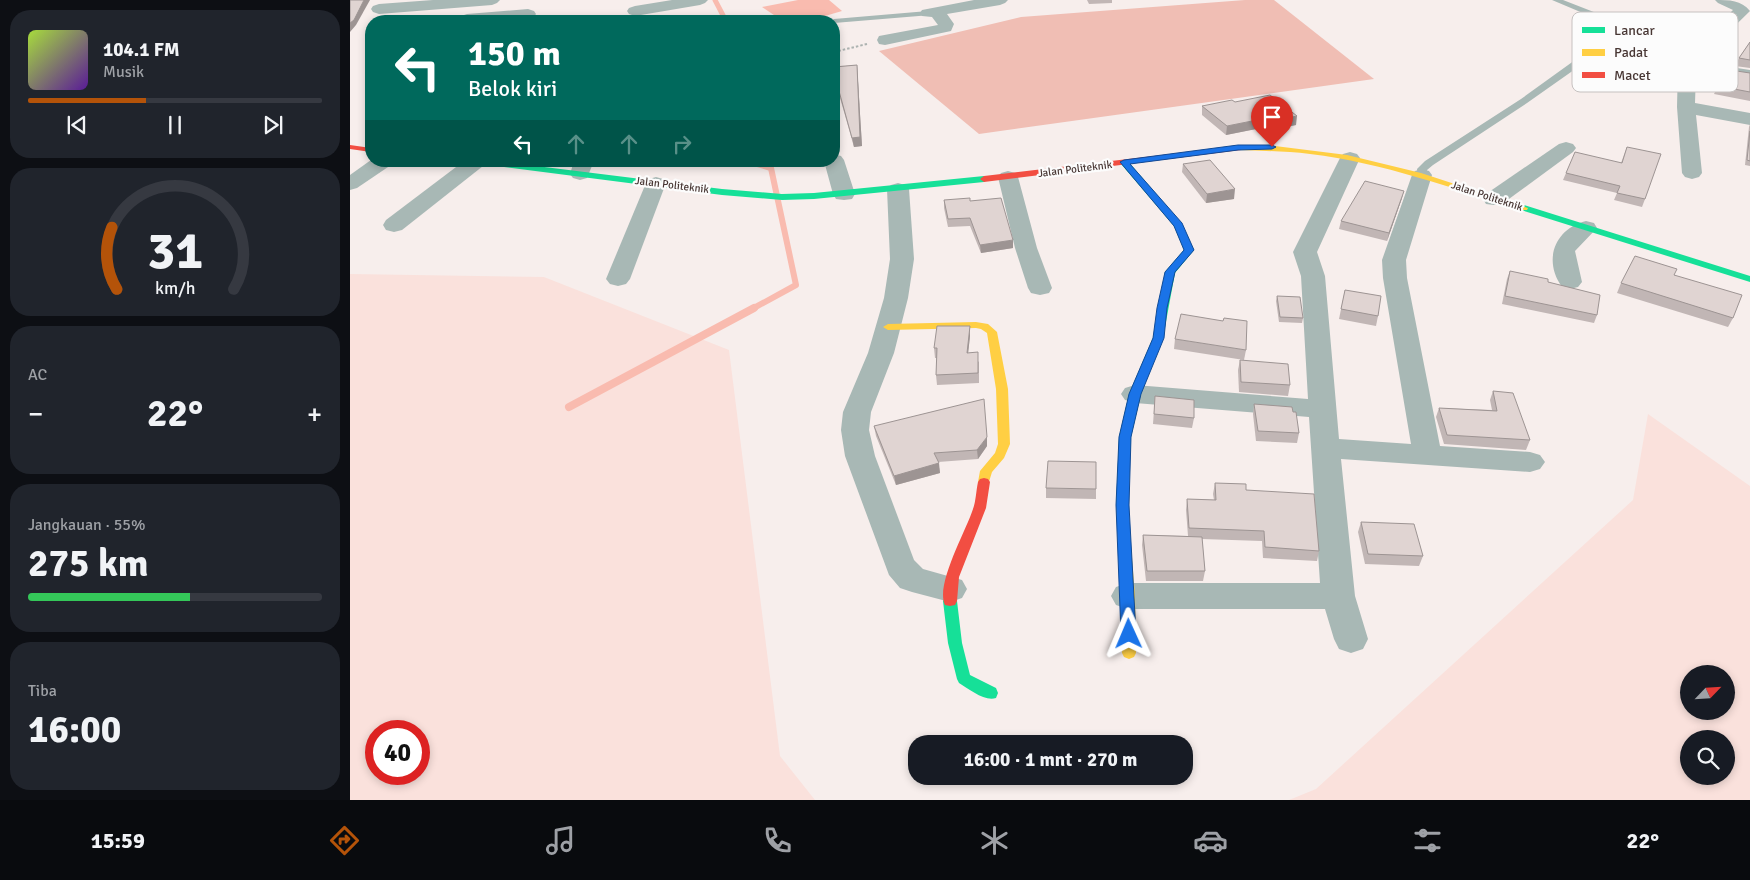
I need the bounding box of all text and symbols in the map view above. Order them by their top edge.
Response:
legend [1572,12,1738,92]
text: Lancar [1614,22,1656,39]
text: 150 m [468,32,561,75]
icon: left [385,35,450,100]
text: 104.1 FM [103,38,180,62]
text: Padat [1614,44,1648,61]
text: Musik [103,62,144,82]
text: Macet [1614,67,1651,84]
text: Belok kiri [468,75,557,102]
pin [1251,96,1293,147]
icon: arrive [1258,103,1286,131]
icon: previous [63,111,91,139]
icon: pause [161,111,189,139]
icon: next [259,111,287,139]
icon: left [509,130,537,158]
icon: ahead [562,130,590,158]
icon: ahead [615,130,643,158]
icon: right [668,130,696,158]
street label: Jalan Politeknik [1037,158,1113,180]
street label: Jalan Politeknik [634,174,710,196]
street label: Jalan Politeknik [1450,178,1525,214]
text: 31 [147,219,203,283]
text: km/h [155,277,195,299]
text: AC [28,365,47,385]
text: 22° [147,390,203,437]
text: − [28,397,43,431]
text: + [307,397,322,431]
text: Jangkauan · 55% [28,515,145,535]
text: 275 km [28,540,149,587]
position arrow [1102,607,1154,659]
north arrow [1680,665,1735,720]
map controls [1680,665,1735,785]
text: Tiba [28,681,57,701]
text: 16:00 [28,706,121,753]
speed limit sign: 40 [365,720,430,785]
button: search [1680,730,1735,785]
text: 16:00 · 1 mnt · 270 m [964,748,1137,772]
icon: directions [327,823,362,858]
icon: music [543,823,578,858]
icon: phone [760,823,795,858]
icon: climate [977,823,1012,858]
icon: car [1193,823,1228,858]
icon: filters [1410,823,1445,858]
text: 15:59 [91,827,145,854]
text: 22° [1627,827,1659,854]

